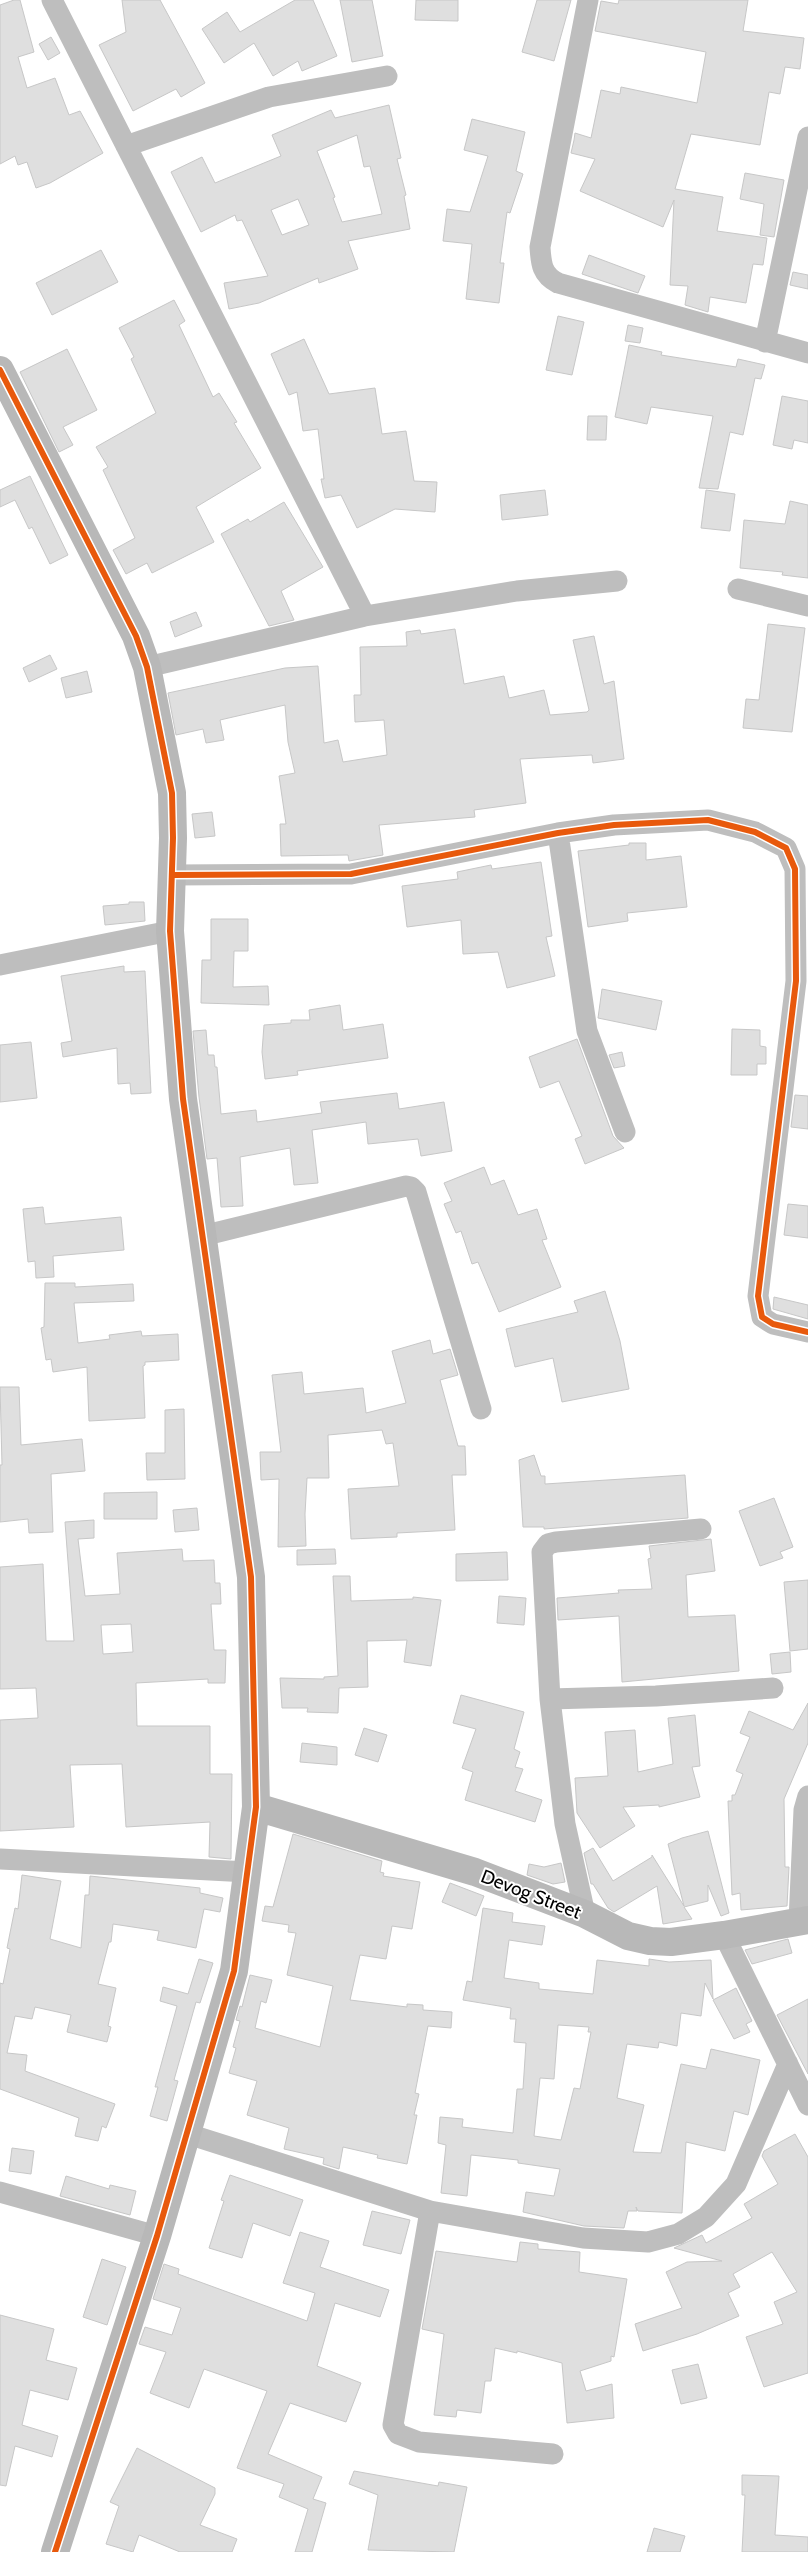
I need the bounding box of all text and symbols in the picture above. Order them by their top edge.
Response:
street label: Devog Street [478,1864,585,1924]

